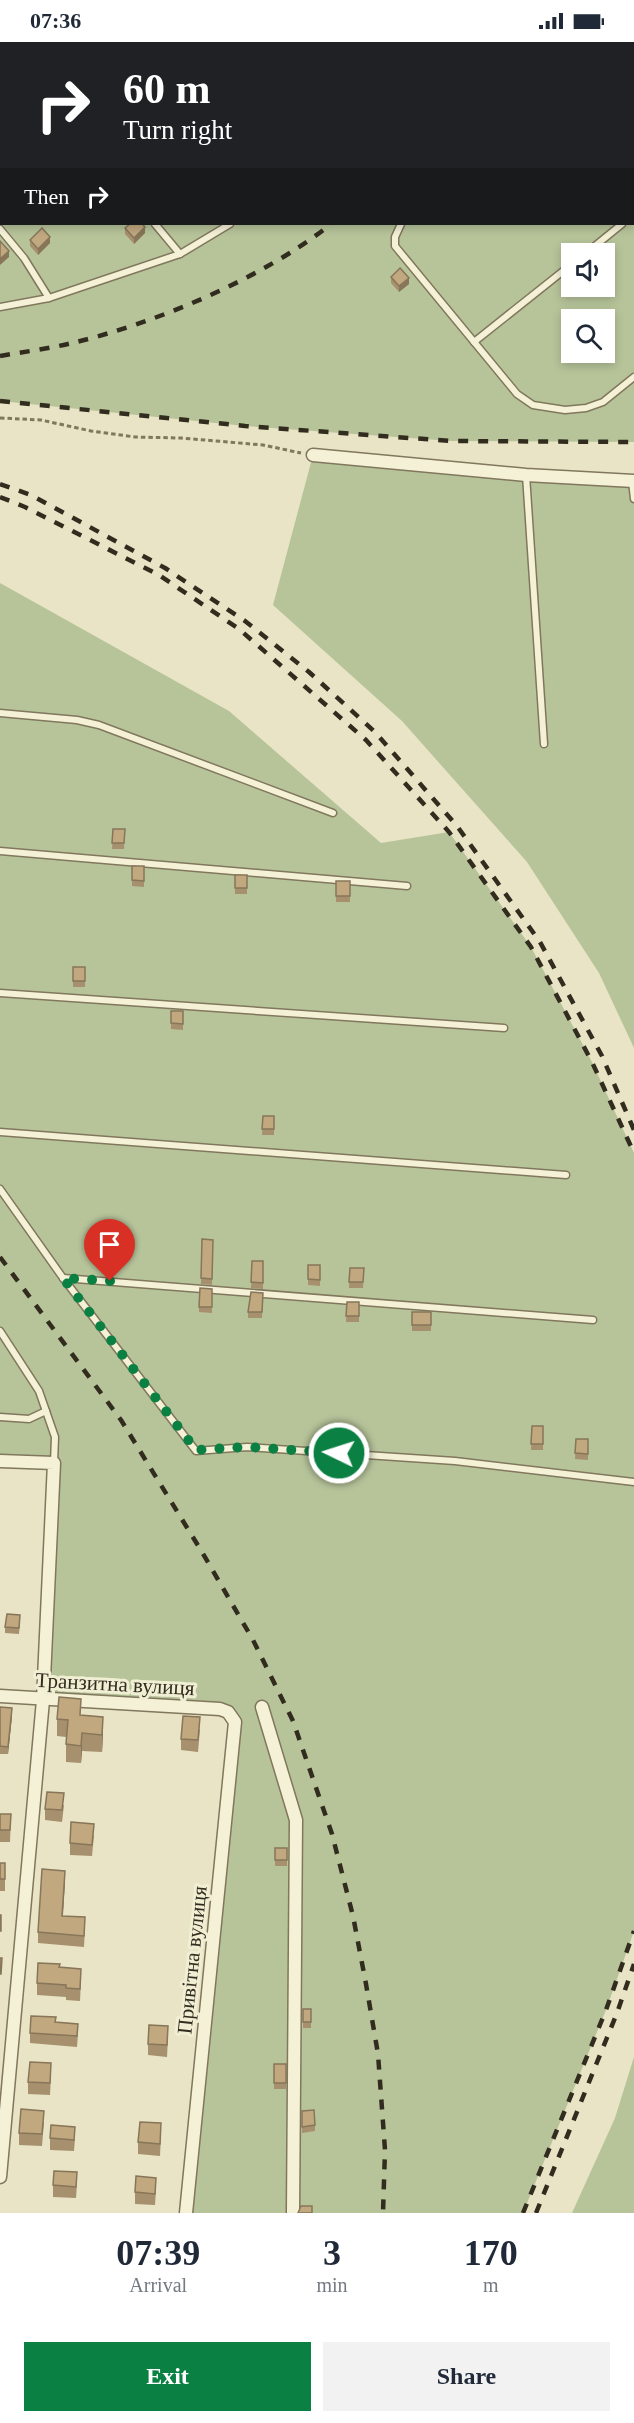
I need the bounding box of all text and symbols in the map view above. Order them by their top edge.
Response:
text: 07:36 [30,8,81,33]
icon: right [24,66,102,144]
text: 60 m [123,66,211,112]
text: Turn right [123,115,232,145]
icon: right [81,180,114,213]
text: Then [24,184,69,209]
map controls [561,243,615,363]
button: sound [561,243,615,297]
button: search [561,309,615,363]
pin [84,1219,135,1281]
icon: arrive [93,1228,126,1261]
position arrow [307,1421,371,1485]
street label: Транзитна вулиця [35,1668,195,1700]
street label: Привітна вулиця [172,1884,212,2035]
text: 07:39 [116,2233,200,2273]
text: 3 [323,2233,341,2273]
text: 170 [464,2233,518,2273]
text: Arrival [129,2274,187,2296]
text: min [316,2274,348,2296]
text: m [483,2274,499,2296]
button: Exit [24,2342,311,2411]
button: Share [323,2342,610,2411]

